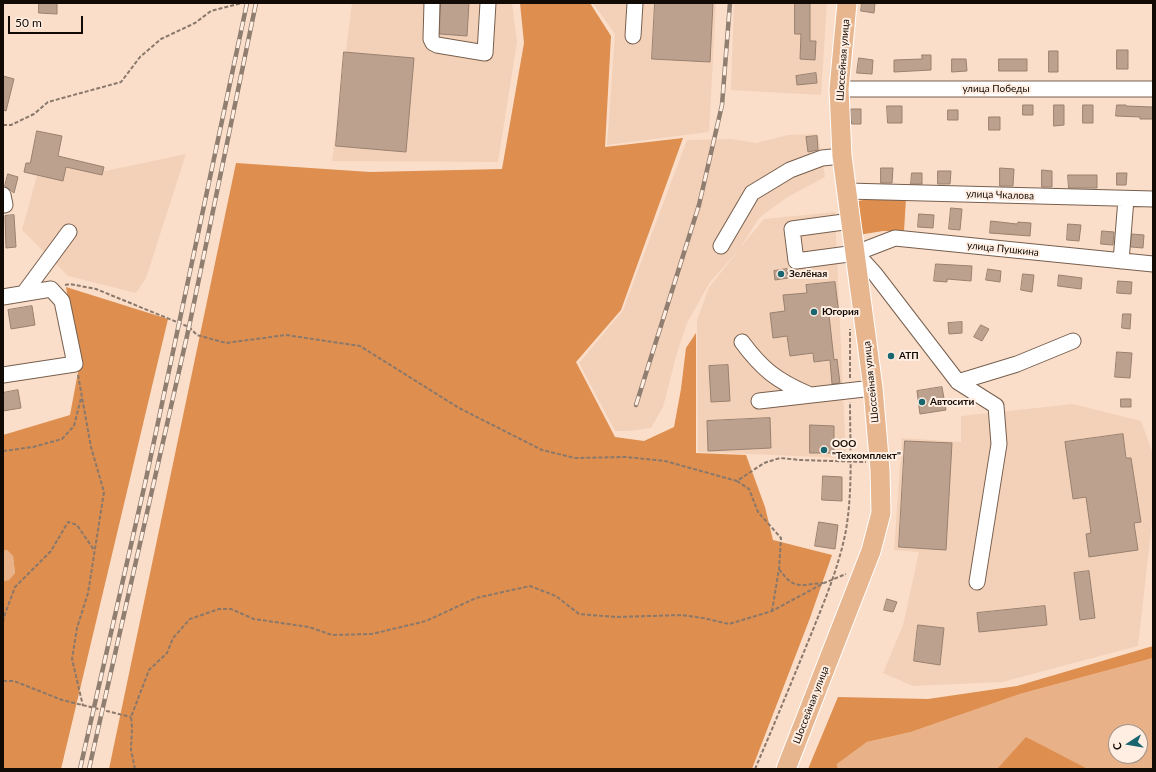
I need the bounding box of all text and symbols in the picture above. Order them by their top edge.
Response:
scale bar [10,8,85,34]
text: 50 m [15,15,42,30]
street label: Шоссейная улица [834,19,852,101]
street label: улица Победы [962,83,1030,95]
street label: улица Чкалова [966,188,1034,202]
street label: улица Пушкина [967,239,1039,259]
place label: Зелёная [789,268,827,280]
marker: Зелёная [776,269,786,279]
place label: Югория [822,306,859,318]
marker: Югория [809,307,819,317]
street label: Шоссейная улица [861,341,881,423]
place label: АТП [899,350,919,362]
marker: АТП [886,351,896,361]
place label: Автосити [930,396,974,408]
marker: Автосити [917,397,927,407]
place label: ООО "Техкомплект" [832,438,901,462]
marker: ООО "Техкомплект" [819,445,829,455]
street label: Шоссейная улица [791,665,831,745]
north arrow [1108,724,1148,764]
text: С [1110,741,1124,751]

